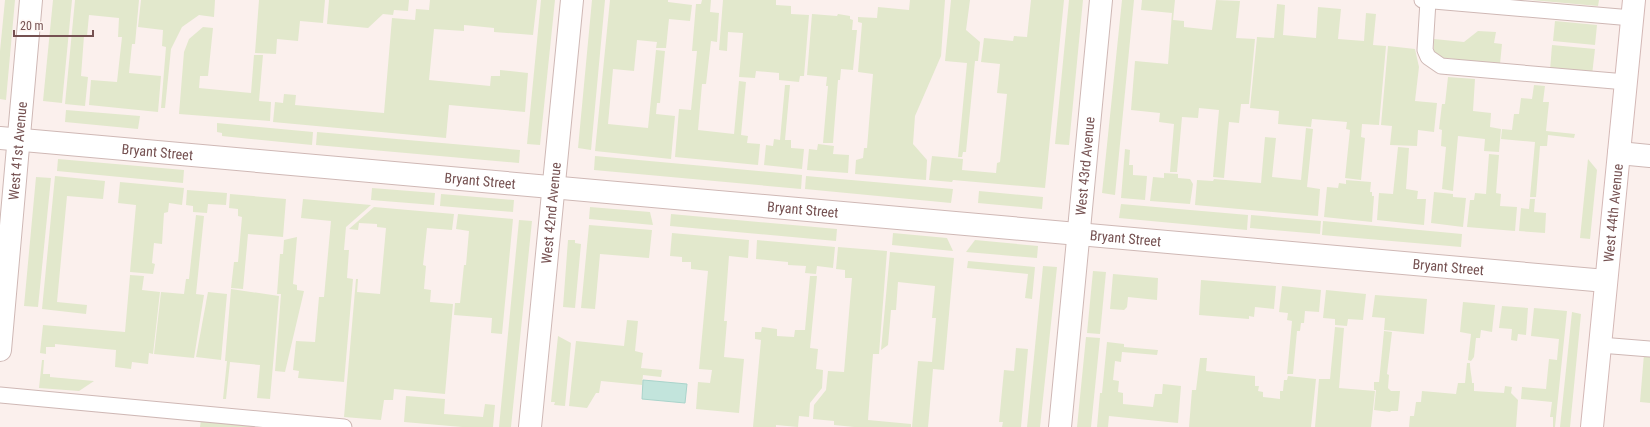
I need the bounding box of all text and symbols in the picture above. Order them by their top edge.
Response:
scale bar [14,12,93,38]
text: 20 m [20,19,44,33]
street label: West 41st Avenue [5,100,30,201]
street label: West 43rd Avenue [1072,116,1098,216]
street label: Bryant Street [121,141,194,163]
street label: West 42nd Avenue [538,161,564,265]
street label: West 44th Avenue [1600,163,1626,263]
street label: Bryant Street [444,170,516,192]
street label: Bryant Street [767,198,839,221]
street label: Bryant Street [1089,227,1162,249]
street label: Bryant Street [1412,256,1485,278]

